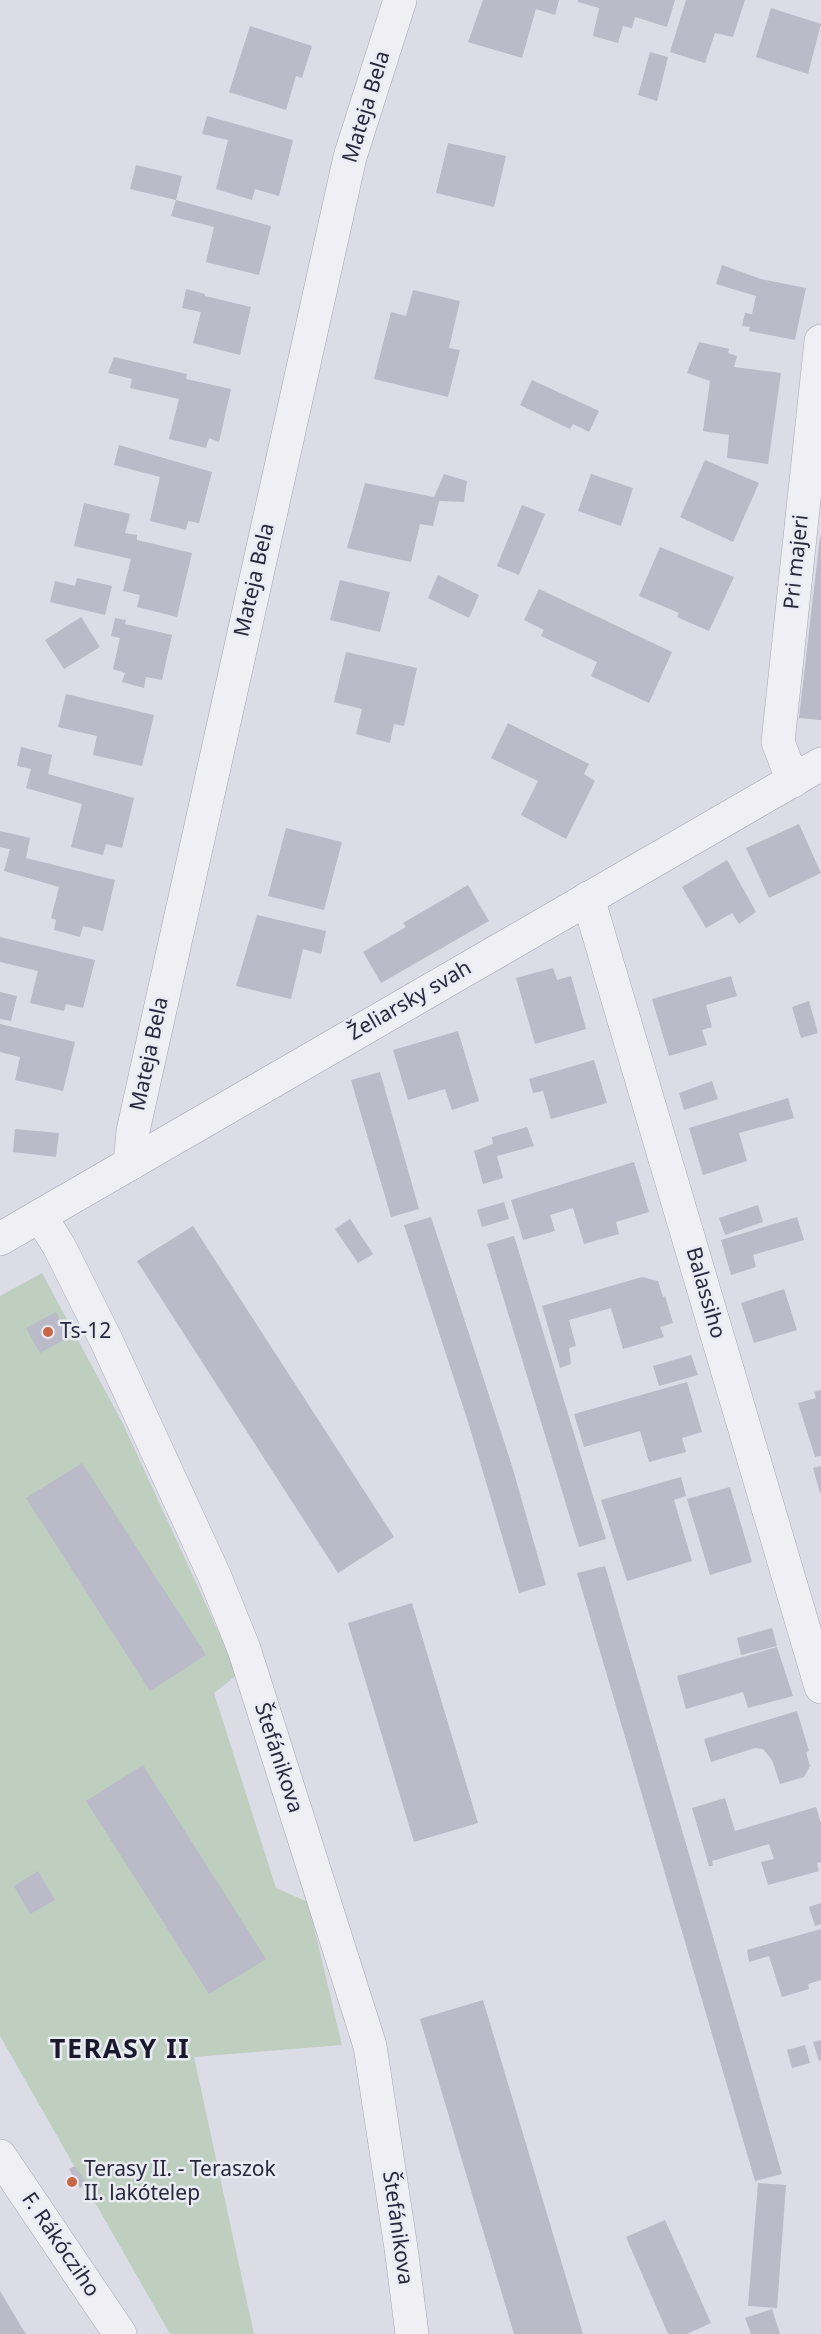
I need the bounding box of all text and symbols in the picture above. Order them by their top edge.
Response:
street label: Mateja Bela [338,48,396,166]
street label: Pri majeri [780,513,814,611]
street label: Mateja Bela [230,521,280,639]
street label: Želiarsky svah [344,956,476,1046]
street label: Mateja Bela [126,995,174,1113]
street label: Balassiho [680,1244,730,1342]
place label: Ts-12 [60,1319,111,1345]
marker: Ts-12 [41,1325,55,1339]
street label: Štefánikova [248,1700,308,1816]
district label: TERASY II [50,2034,190,2066]
place label: Terasy II. - Teraszok II. lakótelep [84,2157,276,2207]
street label: Štefánikova [377,2170,417,2286]
marker: Terasy II. - Teraszok II. lakótelep [65,2175,79,2189]
street label: F. Rákócziho [16,2188,104,2302]

